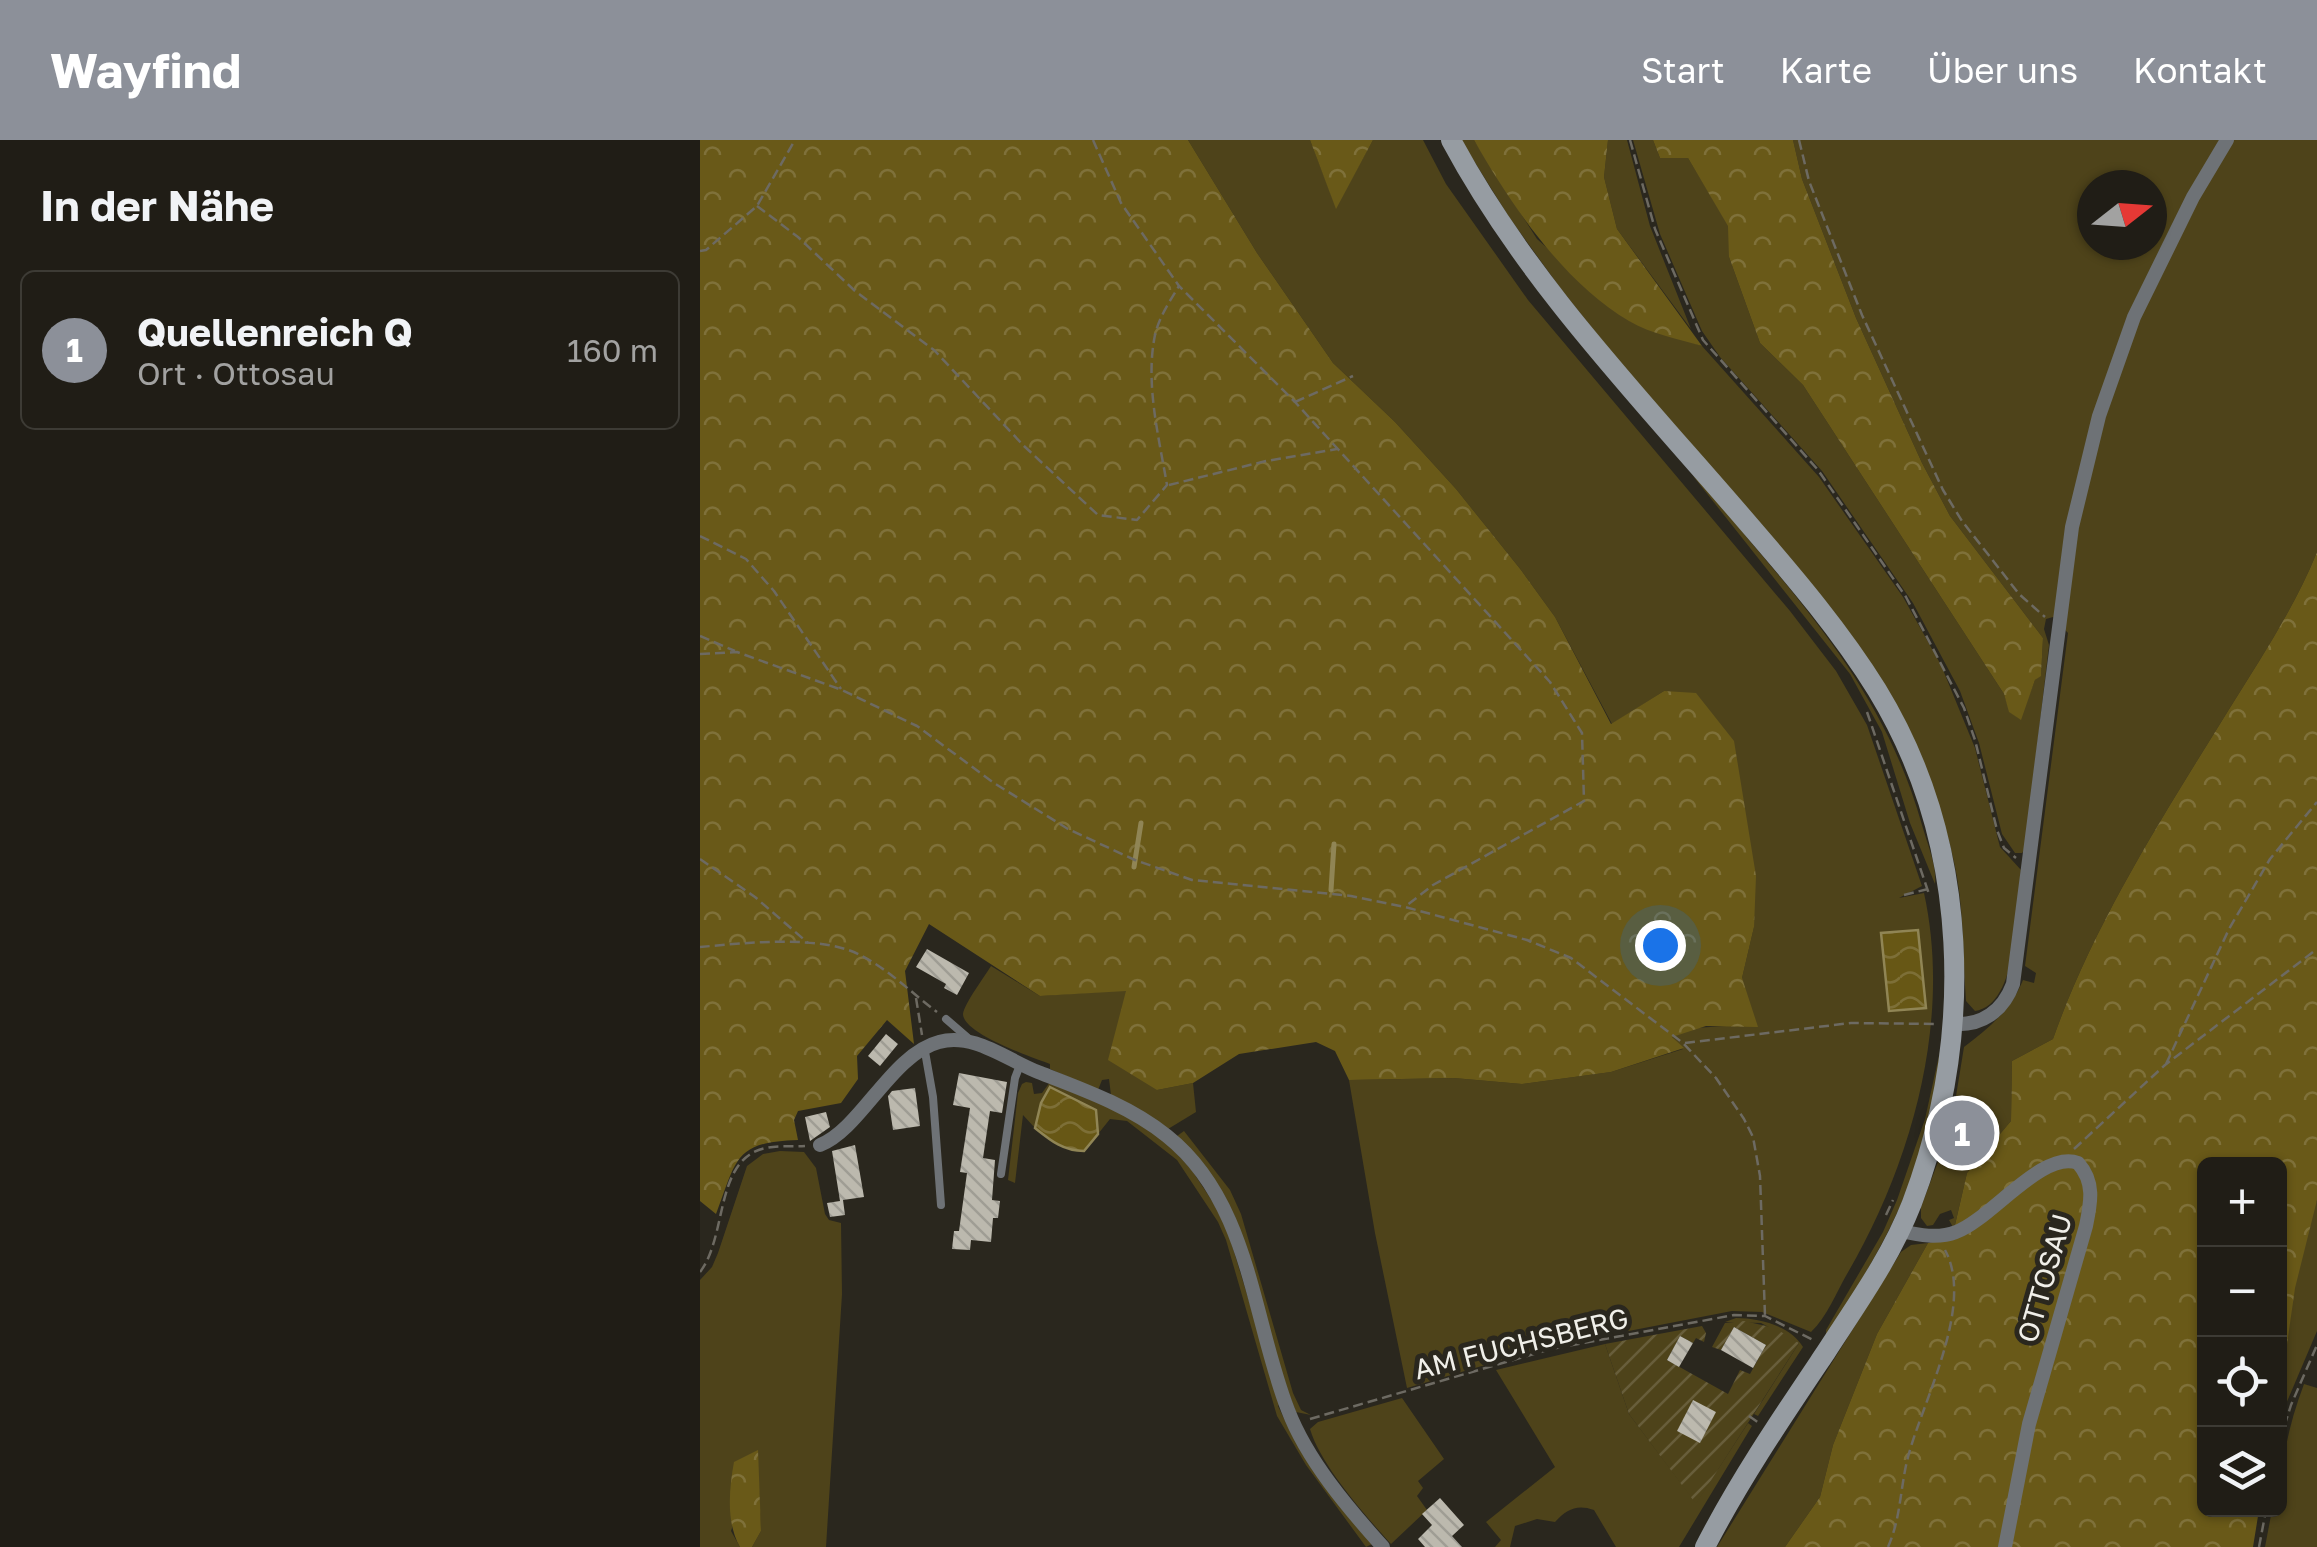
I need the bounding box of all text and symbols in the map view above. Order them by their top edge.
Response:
text: Wayfind [50,41,241,99]
text: Start [1641,49,1725,91]
text: Karte [1780,49,1872,91]
text: Über uns [1927,49,2078,91]
text: Kontakt [2133,49,2267,91]
north arrow [2077,170,2167,260]
text: In der Nähe [40,180,274,230]
text: Quellenreich Q [137,309,413,354]
text: 1 [66,331,83,369]
text: 160 m [567,331,658,369]
text: Ort · Ottosau [137,354,335,392]
your location [1635,920,1686,971]
pin: 1 [1930,1096,1994,1170]
map controls [2197,1157,2287,1517]
button: + [2197,1157,2287,1247]
street label: OTTOSAU [2010,1210,2078,1346]
button: − [2197,1247,2287,1337]
street label: AM FUCHSBERG [1410,1300,1632,1386]
button: locate [2197,1337,2287,1427]
button: layers [2197,1427,2287,1517]

